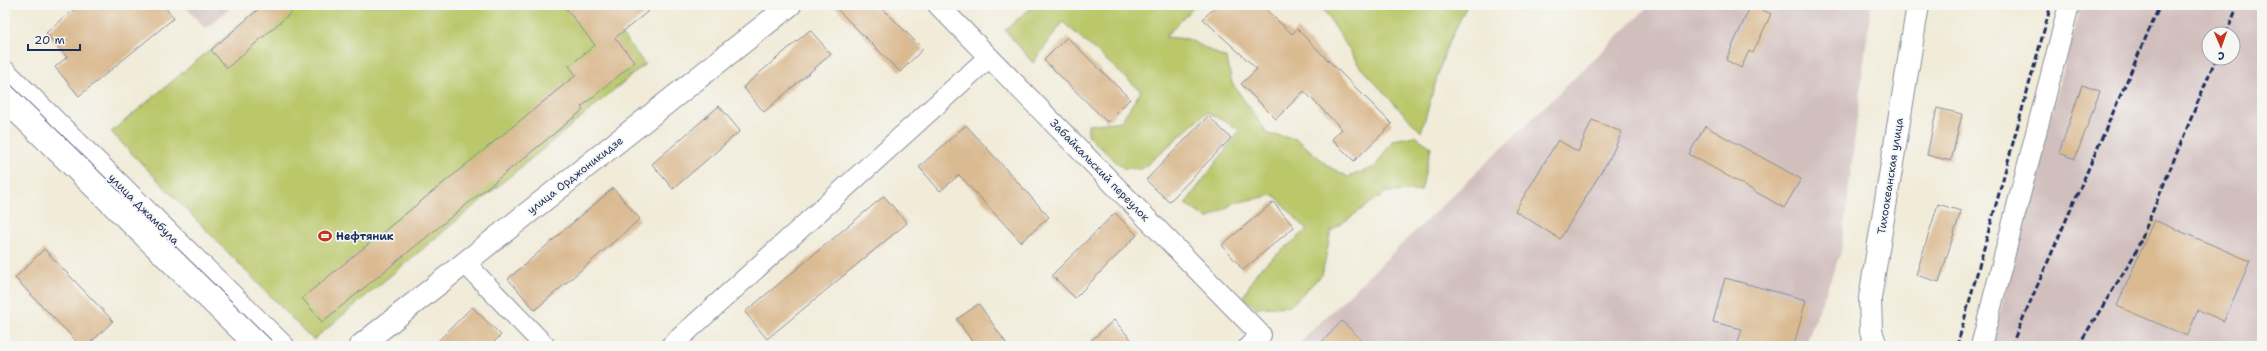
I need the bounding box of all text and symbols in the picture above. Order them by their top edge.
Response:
scale bar [28,26,80,52]
north arrow [2201,26,2241,66]
text: 20 m [34,32,65,48]
text: С [2217,48,2225,63]
street label: Забайкальский переулок [1047,116,1153,225]
street label: Тихоокеанская улица [1874,117,1907,235]
street label: улица Орджоникидзе [524,133,626,218]
street label: улица Джамбула [105,171,183,248]
sports icon: Нефтяник [317,228,333,244]
place label: Нефтяник [336,229,394,244]

